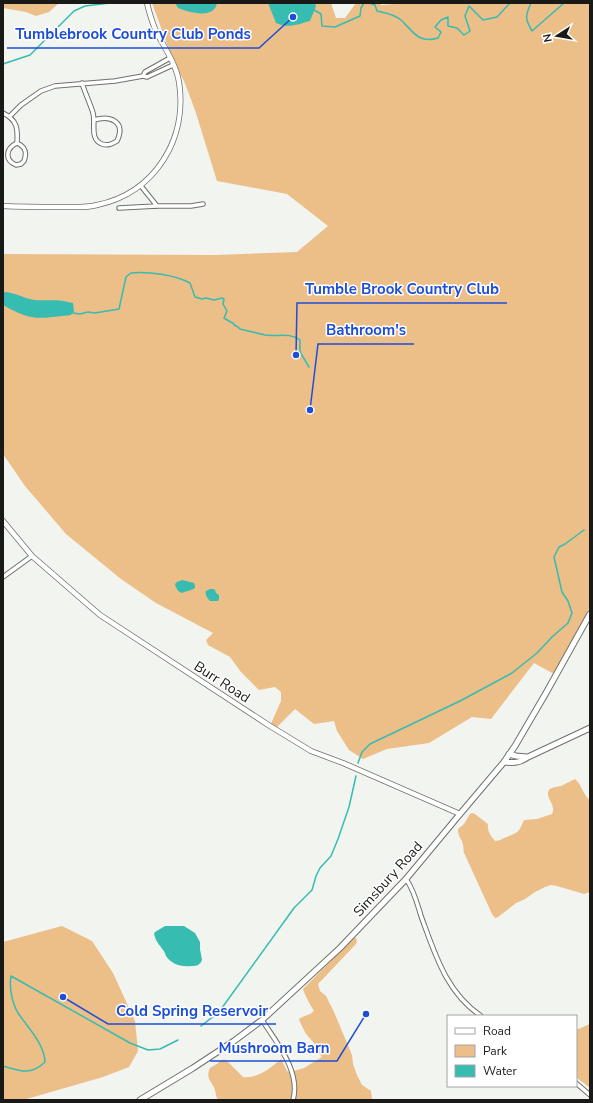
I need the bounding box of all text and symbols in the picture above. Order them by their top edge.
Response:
north arrow [537,16,577,56]
callout: Tumblebrook Country Club Ponds [7,21,259,48]
text: Tumblebrook Country Club Ponds [15,24,251,44]
text: N [540,32,556,44]
callout: Tumble Brook Country Club [297,276,507,303]
text: Tumble Brook Country Club [305,279,499,299]
callout: Bathroom's [318,317,414,344]
text: Bathroom's [326,320,406,340]
street label: Burr Road [190,657,254,707]
street label: Simsbury Road [349,837,427,921]
callout: Cold Spring Reservoir [108,997,276,1024]
text: Cold Spring Reservoir [116,1001,268,1021]
legend [447,1015,577,1087]
text: Road [483,1023,511,1039]
callout: Mushroom Barn [210,1034,337,1061]
text: Mushroom Barn [218,1038,330,1058]
text: Park [483,1043,508,1059]
text: Water [483,1063,517,1079]

